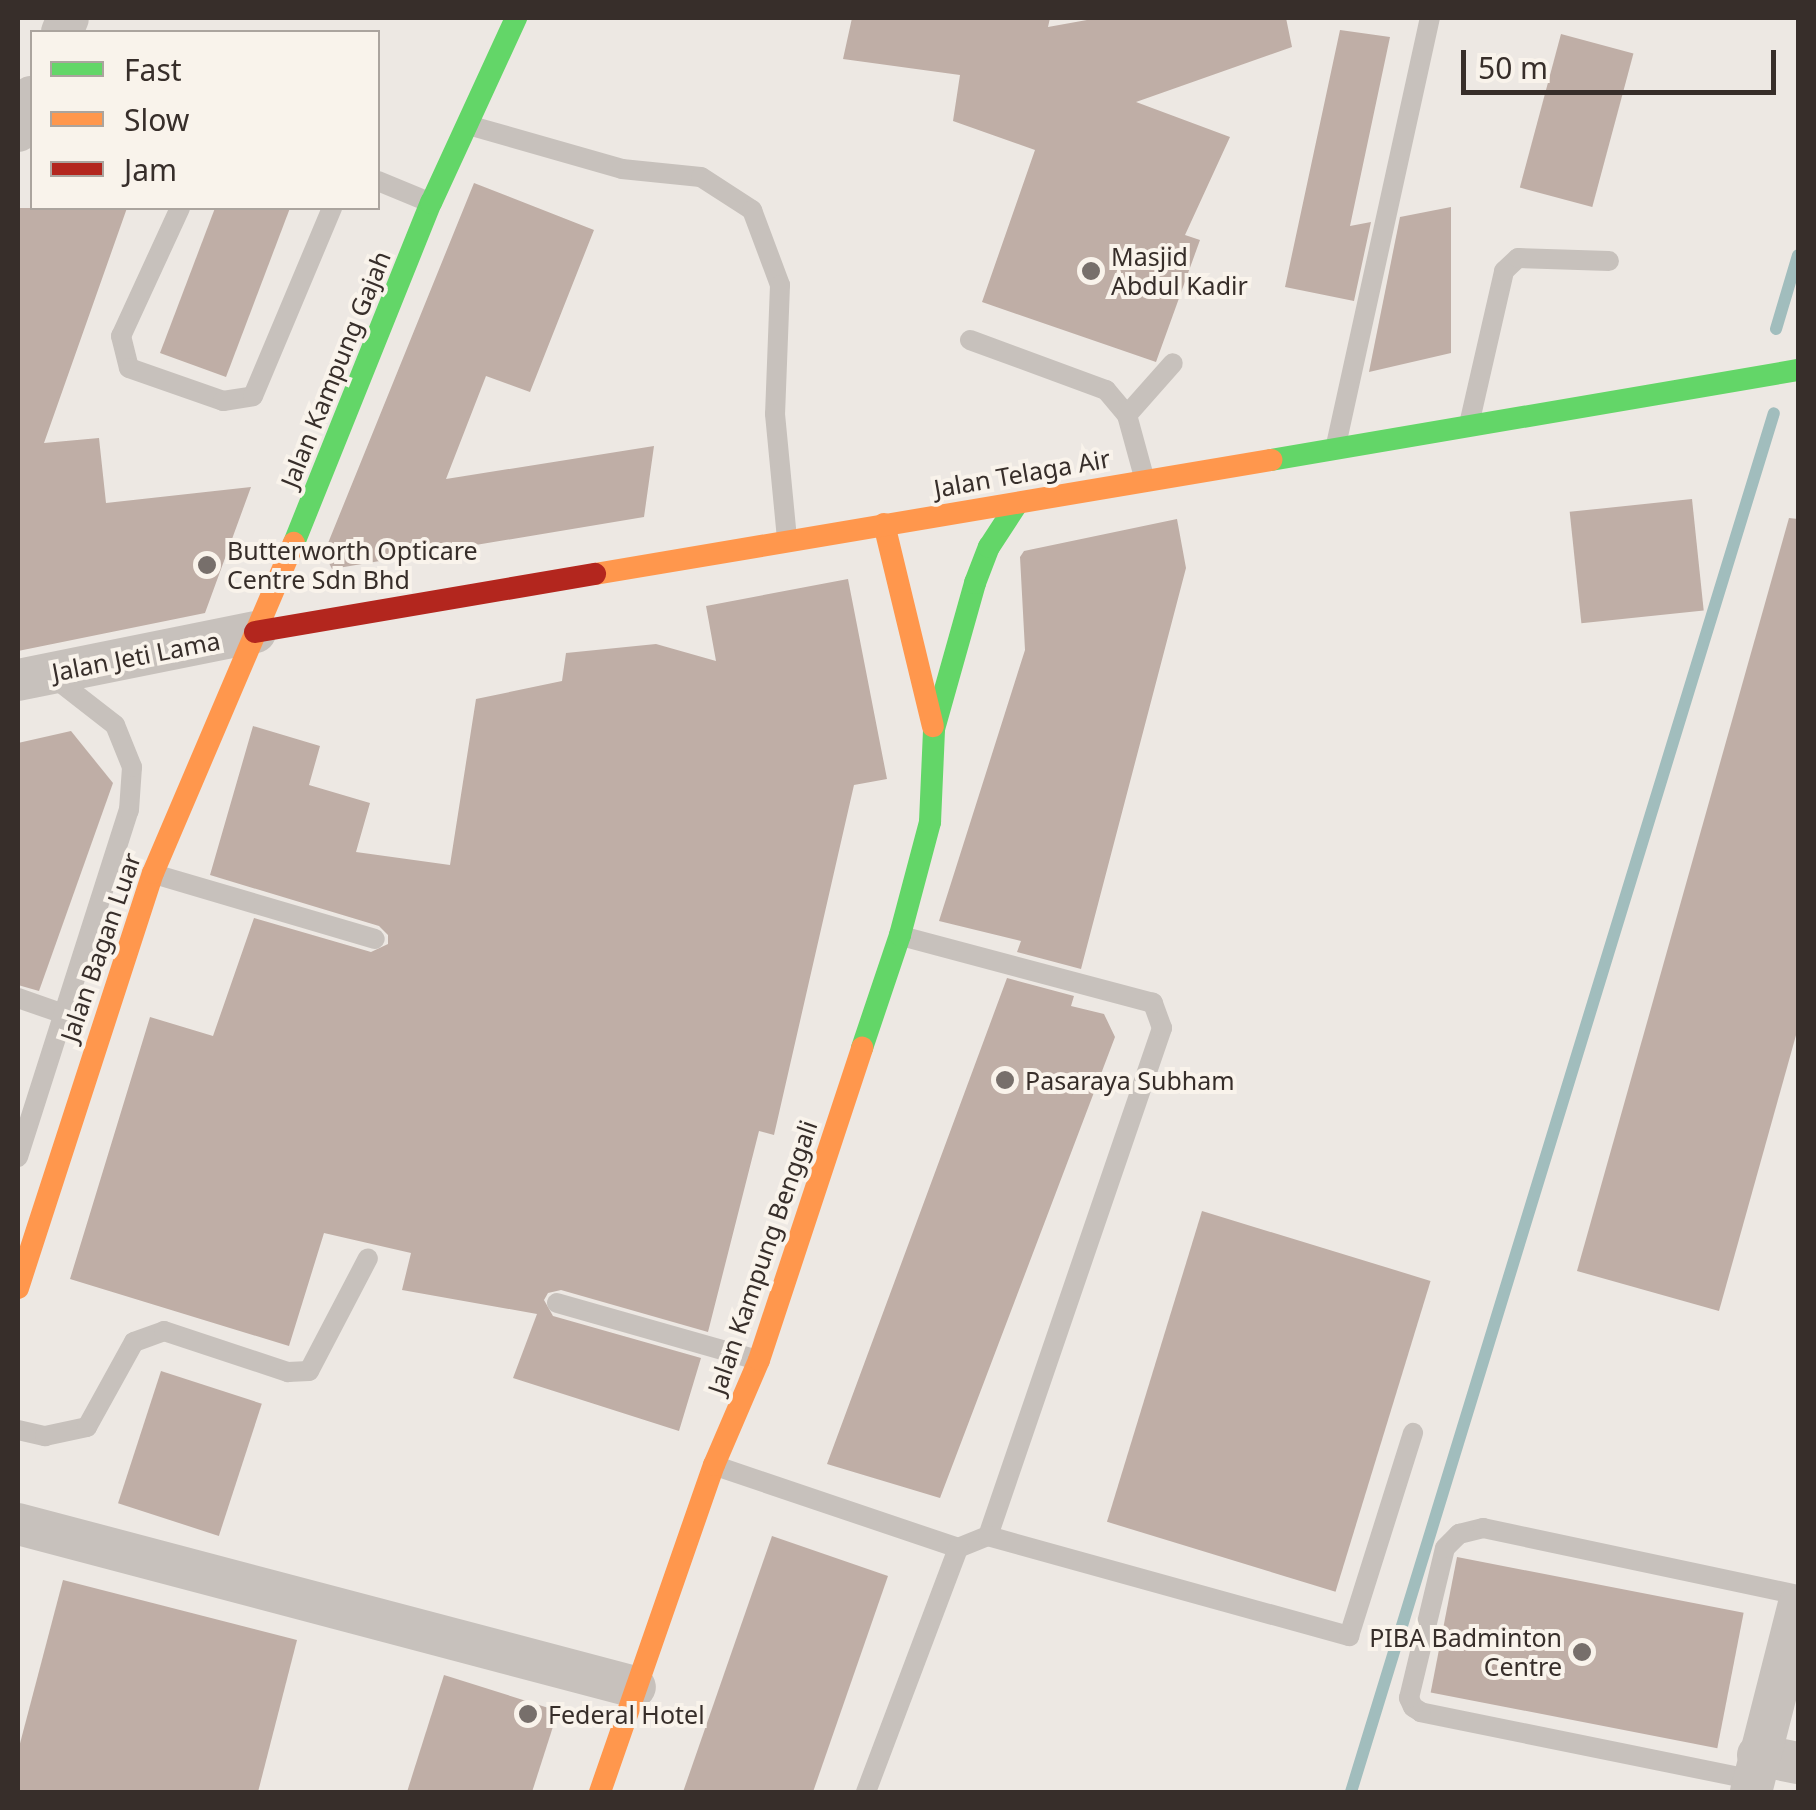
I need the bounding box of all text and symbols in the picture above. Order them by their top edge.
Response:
legend [30,30,380,210]
scale bar [1466,30,1781,92]
text: 50 m [1478,47,1548,88]
text: Fast [124,49,182,90]
text: Slow [124,99,189,140]
text: Jam [124,149,177,190]
place label: Masjid Abdul Kadir [1111,242,1248,301]
street label: Jalan Kampung Gajah [274,246,396,492]
marker: Masjid Abdul Kadir [1080,260,1102,282]
street label: Jalan Telaga Air [931,443,1113,503]
place label: Butterworth Opticare Centre Sdn Bhd [227,536,478,595]
marker: Butterworth Opticare Centre Sdn Bhd [196,554,218,576]
street label: Jalan Jeti Lama [49,625,223,687]
street label: Jalan Bagan Luar [54,849,146,1045]
place label: Pasaraya Subham [1025,1065,1235,1095]
marker: Pasaraya Subham [994,1069,1016,1091]
street label: Jalan Kampung Benggali [701,1116,823,1398]
place label: PIBA Badminton Centre [1369,1623,1562,1682]
marker: PIBA Badminton Centre [1571,1641,1593,1663]
place label: Federal Hotel [548,1699,705,1729]
marker: Federal Hotel [517,1703,539,1725]

